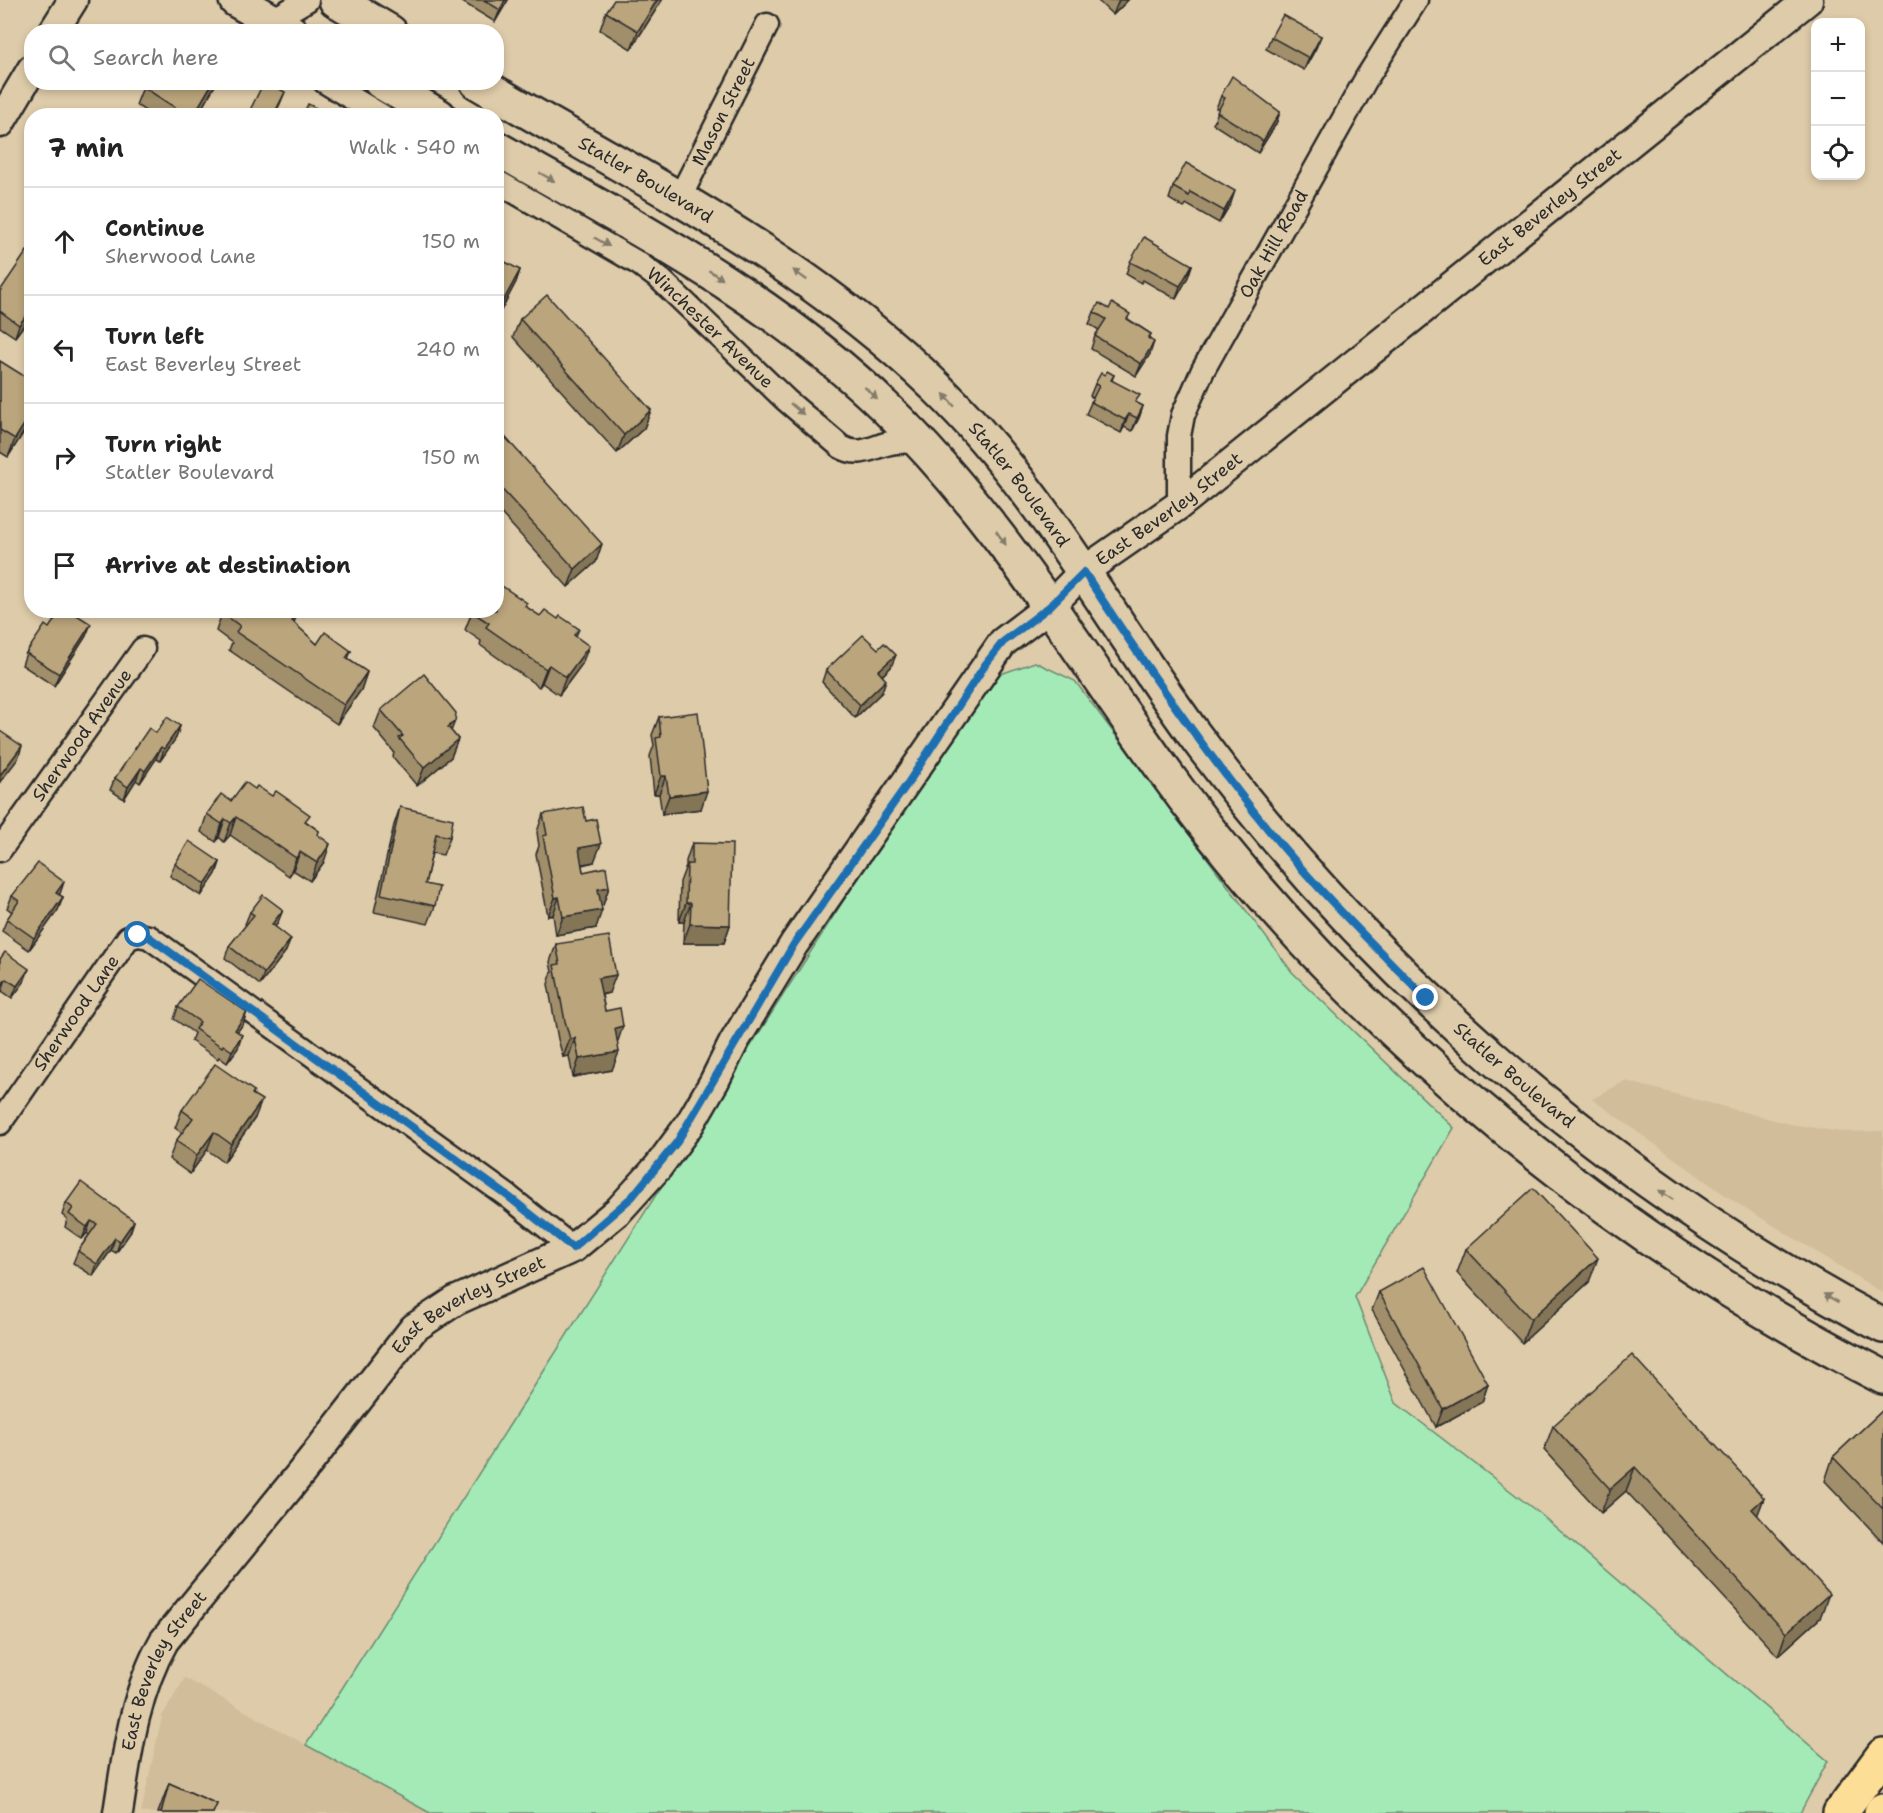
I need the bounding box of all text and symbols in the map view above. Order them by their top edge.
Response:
map controls [1811,18,1865,180]
button: + [1811,18,1865,72]
search box [24,24,504,90]
icon: search [45,41,78,74]
text: Search here [93,43,219,72]
street label: Mason Street [686,53,761,170]
button: − [1811,72,1865,126]
button: locate [1811,126,1865,180]
text: 7 min [48,130,124,165]
street label: Statler Boulevard [574,131,718,228]
text: Walk · 540 m [349,134,480,160]
street label: East Beverley Street [1473,142,1626,272]
one-way arrow [539,172,556,182]
street label: Oak Hill Road [1234,186,1314,303]
text: Continue [105,214,205,243]
icon: ahead [48,225,81,258]
text: 150 m [422,228,480,254]
one-way arrow [594,237,611,247]
text: Sherwood Lane [105,243,256,269]
street label: Winchester Avenue [642,261,779,394]
one-way arrow [792,269,808,281]
one-way arrow [708,270,724,281]
text: Turn left [105,322,204,351]
icon: left [48,333,81,366]
text: 240 m [415,336,480,362]
text: East Beverley Street [105,351,302,377]
one-way arrow [863,386,878,400]
one-way arrow [942,393,956,408]
one-way arrow [789,403,805,416]
street label: Statler Boulevard [963,417,1075,552]
text: Turn right [105,430,222,459]
icon: right [48,441,81,474]
text: 150 m [422,444,480,470]
street label: East Beverley Street [1091,447,1248,571]
text: Statler Boulevard [105,459,274,485]
one-way arrow [995,529,1007,545]
icon: arrive [48,549,81,582]
text: Arrive at destination [105,551,351,580]
street label: Sherwood Avenue [26,664,137,806]
route start [124,921,150,947]
street label: Sherwood Lane [28,950,125,1076]
route end [1412,984,1438,1010]
street label: Statler Boulevard [1449,1017,1580,1134]
one-way arrow [1658,1190,1674,1201]
street label: East Beverley Street [386,1250,549,1359]
one-way arrow [1823,1293,1840,1303]
street label: East Beverley Street [116,1586,212,1753]

